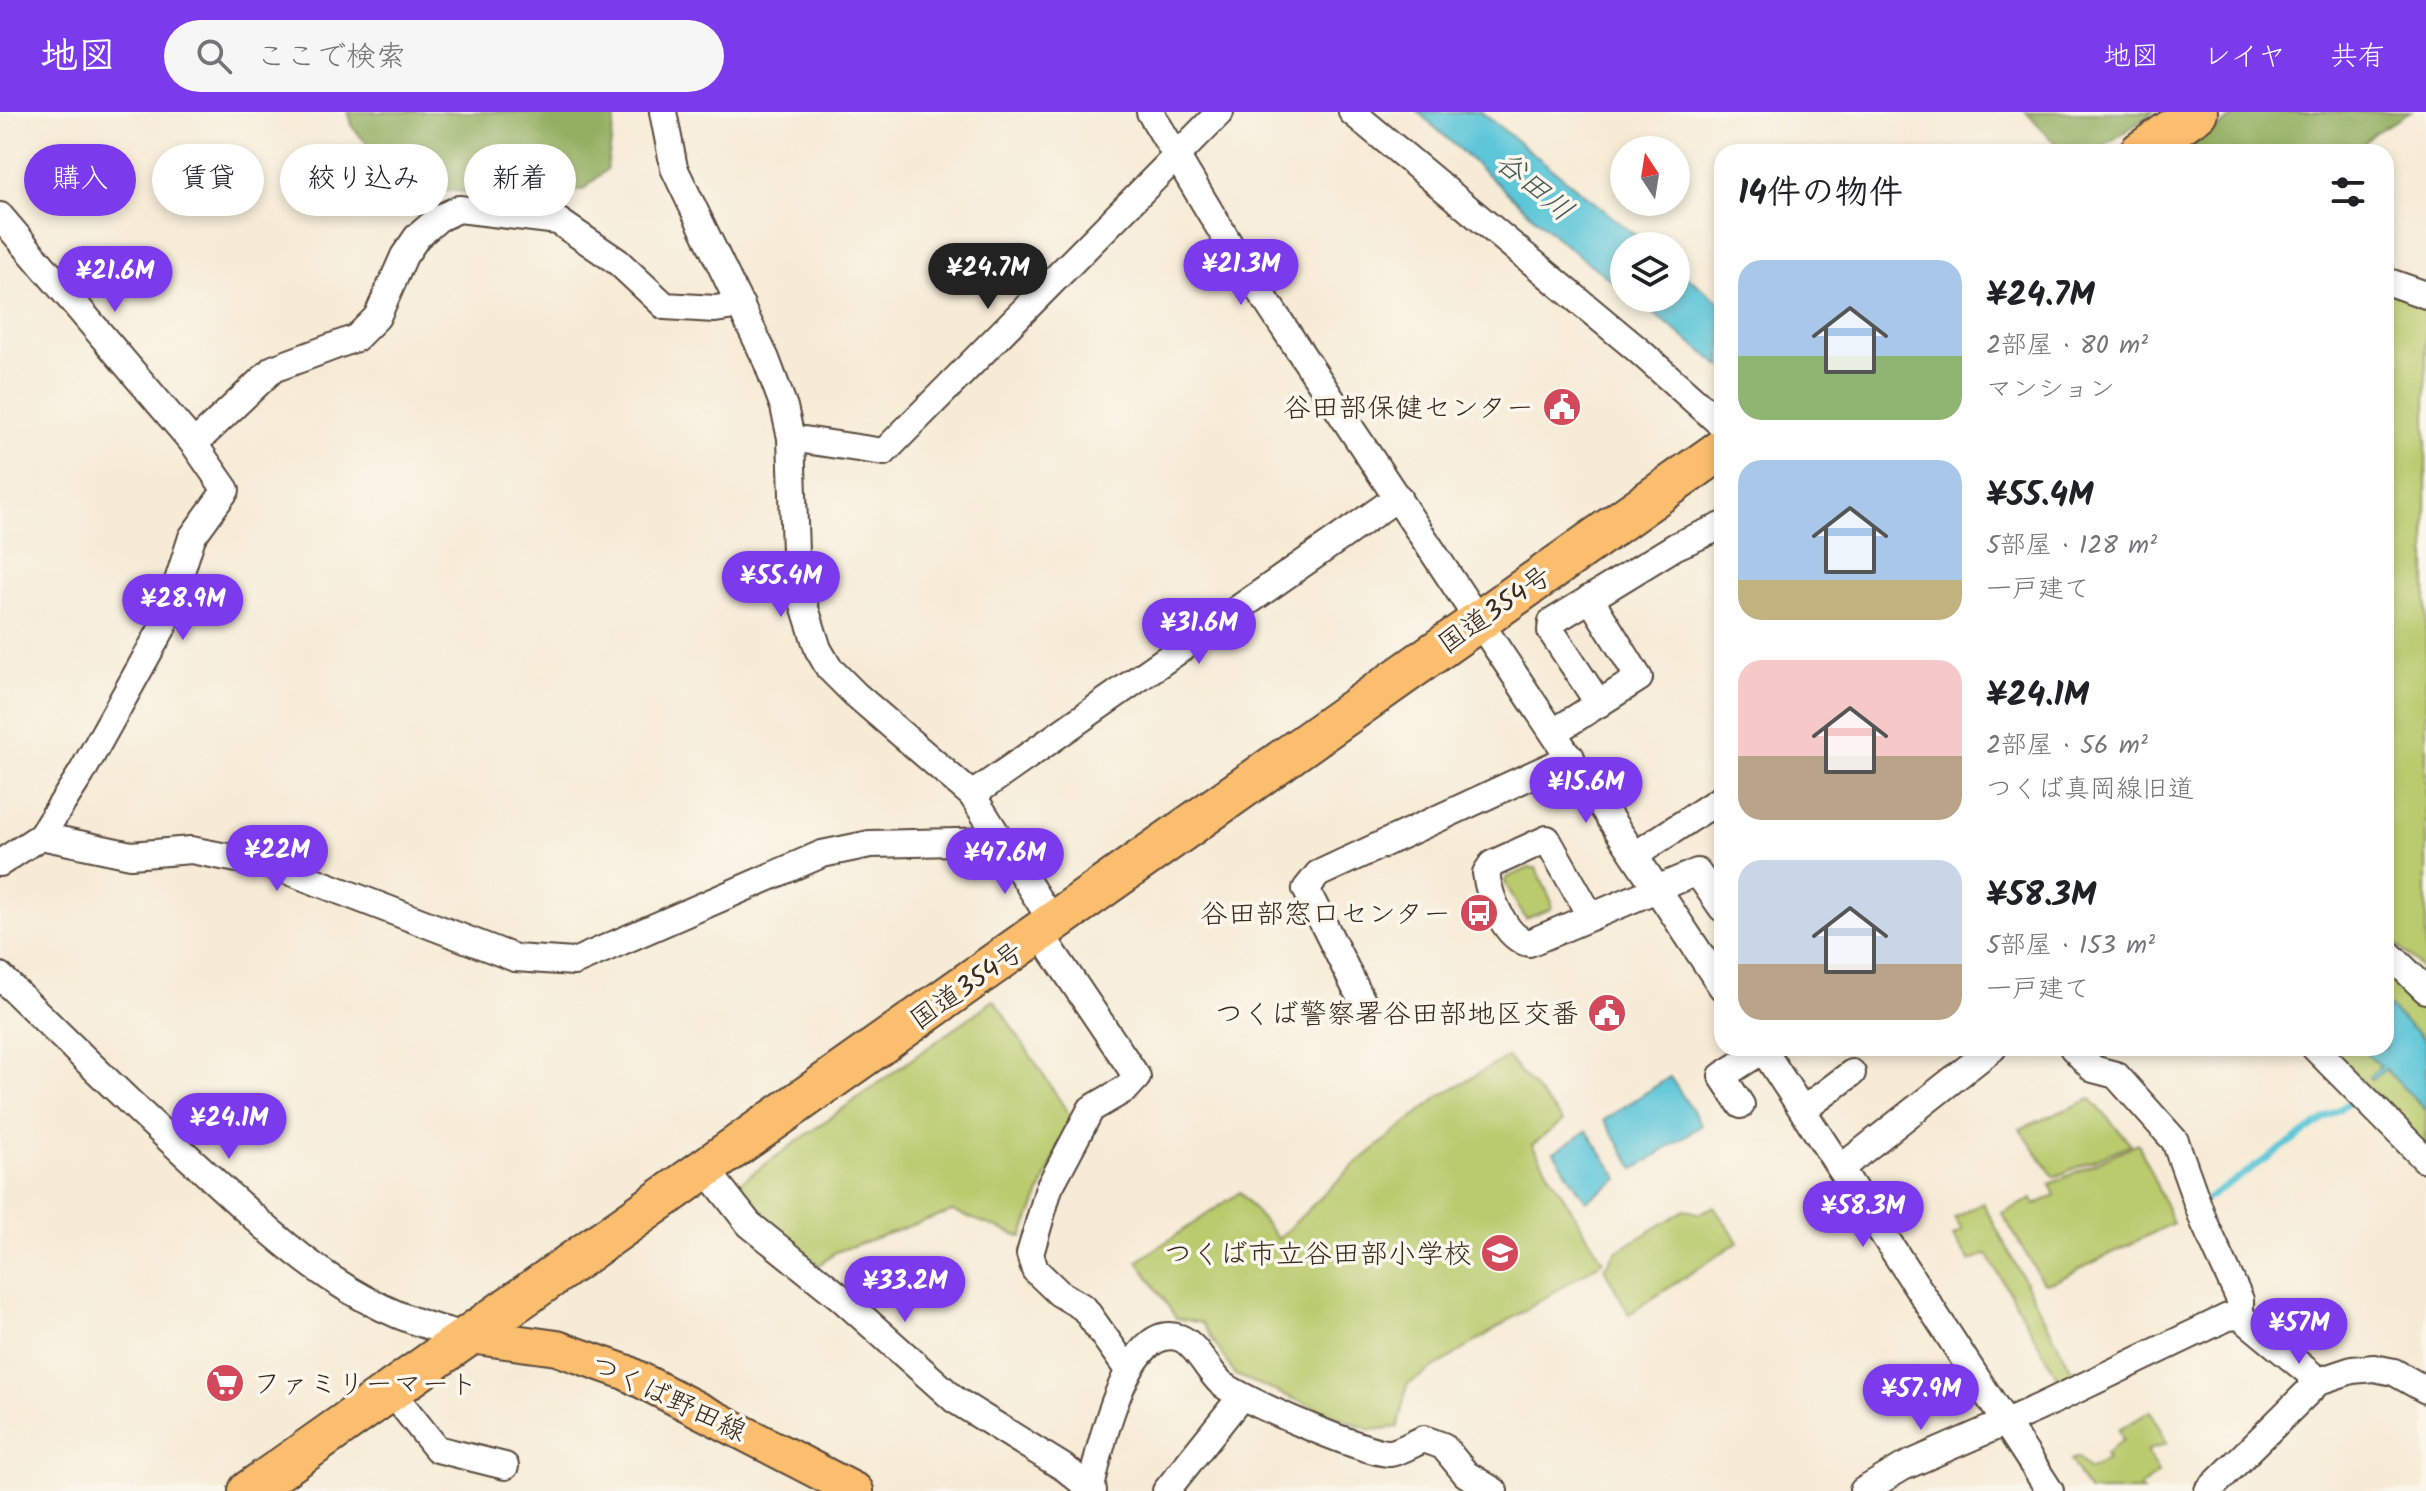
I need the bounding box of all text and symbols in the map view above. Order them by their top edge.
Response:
search box [164,20,724,92]
text: 地図 [40,28,116,88]
icon: search [192,34,236,78]
text: ここで検索 [256,34,406,82]
text: 地図 [2103,35,2159,80]
text: レイヤ [2203,35,2286,80]
text: 共有 [2330,35,2386,80]
north arrow [1610,136,1690,216]
map controls [1610,136,1690,312]
water label: 谷田川 [1484,140,1584,235]
chip: 購入 [24,144,136,216]
chip: 賃貸 [152,144,264,216]
chip: 絞り込み [280,144,448,216]
chip: 新着 [464,144,576,216]
text: 14件の物件 [1738,167,1903,221]
icon: filters [2326,170,2370,214]
button: layers [1610,232,1690,312]
pin: ¥21.3M [1176,239,1306,307]
pin: ¥24.7M [923,243,1053,311]
text: ¥21.3M [1201,244,1281,286]
pin: ¥21.6M [50,246,180,314]
text: ¥24.7M [946,248,1030,290]
text: ¥21.6M [76,251,154,293]
text: ¥24.7M [1986,269,2095,323]
icon: home [1802,292,1898,388]
text: 2部屋 · 80 m² [1986,325,2148,367]
text: マンション [1986,369,2115,411]
public building icon: 谷田部保健センター [1541,386,1583,428]
place label: 谷田部保健センター [1283,387,1534,432]
text: ¥55.4M [1986,469,2094,523]
icon: home [1802,492,1898,588]
text: 5部屋 · 128 m² [1986,525,2157,567]
pin: ¥55.4M [716,551,846,619]
street label: 国道354号 [1429,555,1562,667]
text: ¥55.4M [740,556,822,598]
text: 一戸建て [1986,569,2090,611]
pin: ¥28.9M [118,574,248,642]
text: ¥28.9M [140,579,226,621]
pin: ¥31.6M [1134,598,1264,666]
text: ¥31.6M [1160,603,1238,645]
text: ¥24.1M [1986,669,2089,723]
icon: home [1802,692,1898,788]
text: 2部屋 · 56 m² [1986,725,2148,767]
pin: ¥15.6M [1521,757,1651,825]
text: ¥15.6M [1548,762,1624,804]
text: つくば真岡線旧道 [1986,769,2194,811]
pin: ¥22M [230,825,324,893]
pin: ¥47.6M [940,828,1070,896]
text: ¥22M [244,830,310,872]
text: ¥47.6M [964,833,1046,875]
text: ¥58.3M [1986,869,2097,923]
bus stop icon: 谷田部窓口センター [1458,892,1500,934]
icon: home [1802,892,1898,988]
place label: 谷田部窓口センター [1200,893,1451,938]
text: 5部屋 · 153 m² [1986,925,2155,967]
street label: 国道354号 [901,931,1034,1043]
text: 一戸建て [1986,969,2090,1011]
public building icon: つくば警察署谷田部地区交番 [1586,992,1628,1034]
place label: つくば警察署谷田部地区交番 [1215,993,1579,1038]
pin: ¥24.1M [164,1093,294,1161]
text: ¥24.1M [190,1098,269,1140]
pin: ¥58.3M [1798,1181,1928,1249]
text: ¥58.3M [1821,1186,1905,1228]
school or university icon: つくば市立谷田部小学校 [1479,1232,1521,1274]
place label: つくば市立谷田部小学校 [1164,1233,1472,1278]
pin: ¥33.2M [840,1256,970,1324]
text: ¥33.2M [862,1261,948,1303]
pin: ¥57M [2252,1298,2346,1366]
text: ¥57M [2268,1303,2330,1345]
street label: つくば野田線 [582,1343,754,1455]
supermarket icon: ファミリーマート [204,1362,246,1404]
place label: ファミリーマート [253,1363,478,1408]
pin: ¥57.9M [1856,1364,1986,1432]
text: ¥57.9M [1881,1369,1961,1411]

